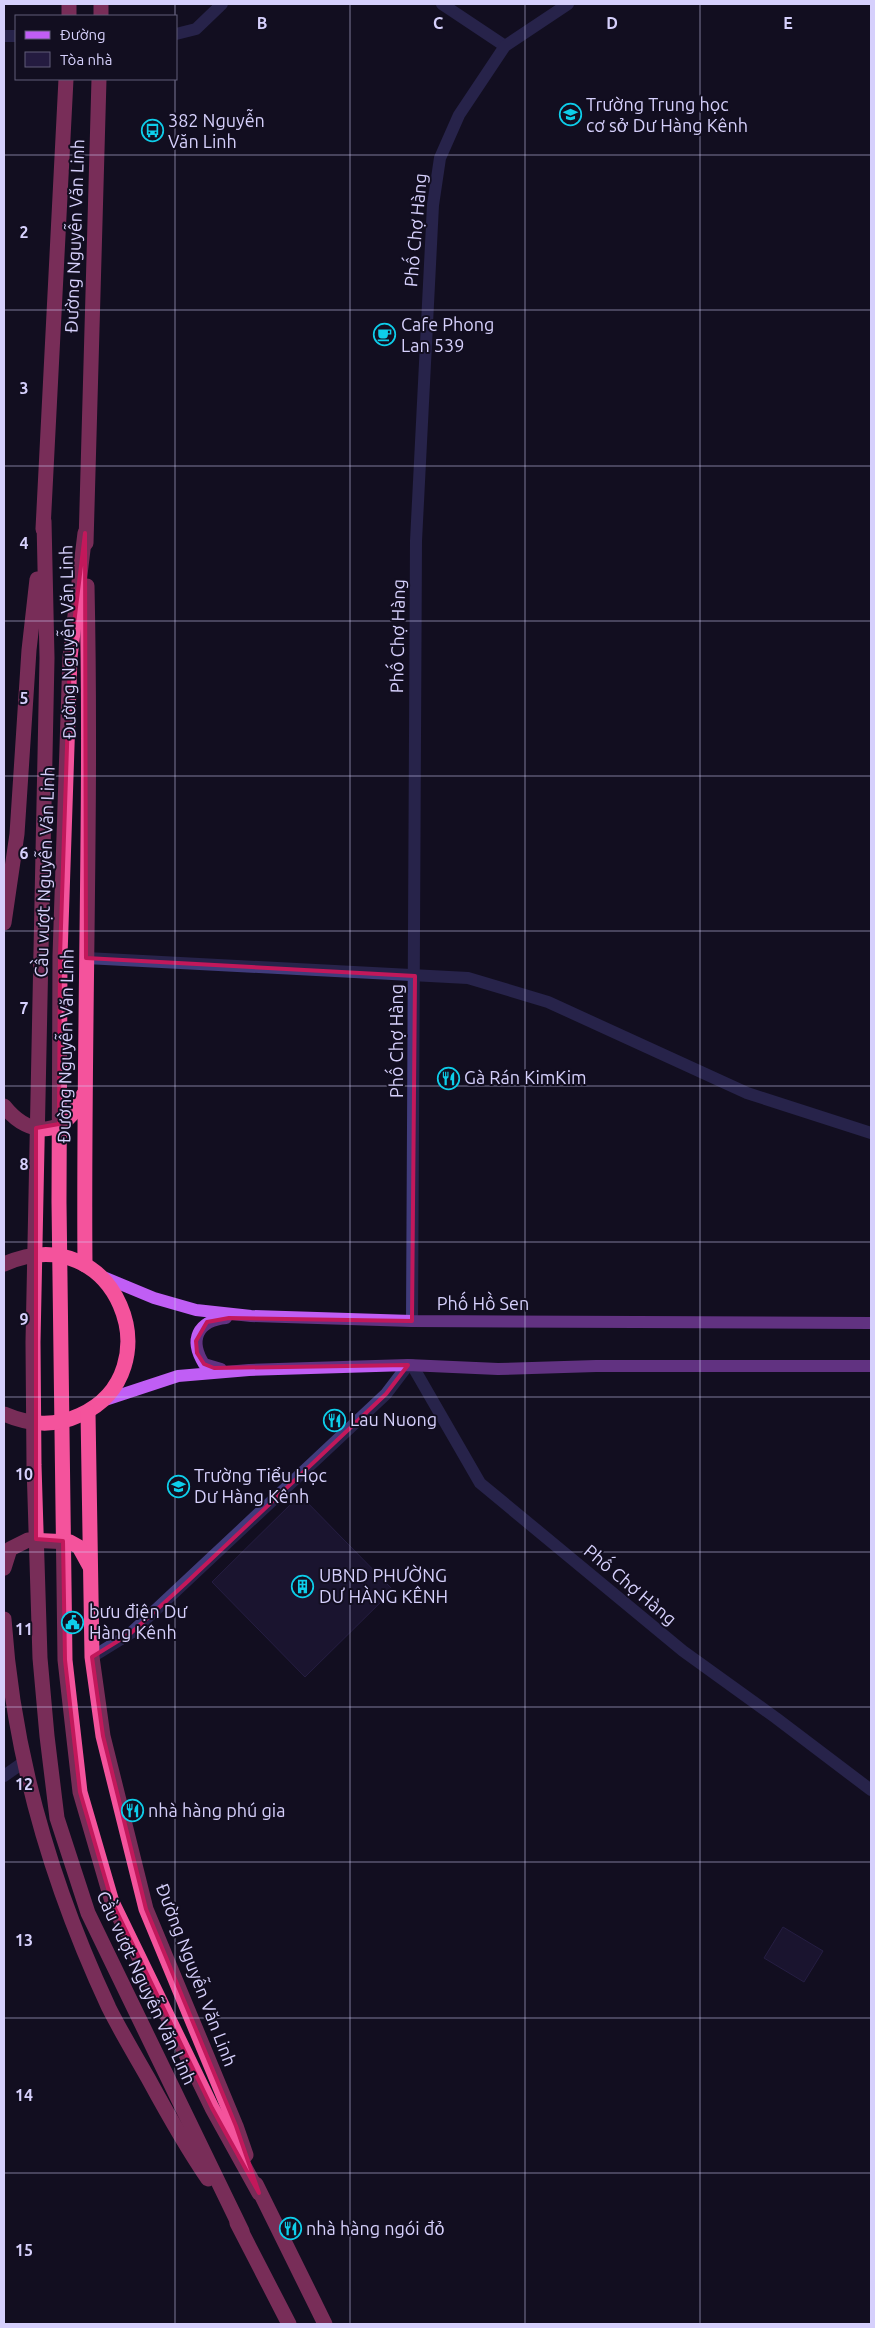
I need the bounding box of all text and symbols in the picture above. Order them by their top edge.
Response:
text: B [257,14,267,32]
text: C [433,14,443,32]
text: D [606,14,618,32]
text: E [783,14,793,32]
legend [15,15,178,80]
text: Đường [60,26,106,43]
text: Tòa nhà [60,51,112,68]
place label: Trường Trung học cơ sở Dư Hàng Kênh [586,94,748,135]
school or university icon: Trường Trung học cơ sở Dư Hàng Kênh [558,103,582,127]
place label: 382 Nguyễn Văn Linh [168,108,265,151]
bus stop icon: 382 Nguyễn Văn Linh [140,119,164,143]
street label: Đường Nguyễn Văn Linh [58,138,87,333]
street label: Phố Chợ Hàng [398,172,430,288]
text: 2 [19,223,29,241]
place label: Cafe Phong Lan 539 [401,314,494,355]
cafe icon: Cafe Phong Lan 539 [373,323,397,347]
text: 3 [19,379,29,397]
text: 4 [19,534,29,552]
street label: Đường Nguyễn Văn Linh [53,545,79,739]
street label: Phố Chợ Hàng [384,579,408,693]
text: 5 [19,689,29,707]
street label: Cầu vượt Nguyễn Văn Linh [28,766,58,978]
text: 6 [19,844,29,862]
street label: Đường Nguyễn Văn Linh [51,949,77,1143]
street label: Phố Chợ Hàng [384,984,406,1098]
text: 7 [19,999,29,1017]
restaurant icon: Gà Rán KimKim [436,1066,460,1090]
place label: Gà Rán KimKim [464,1067,587,1087]
text: 8 [19,1155,29,1173]
street label: Phố Hồ Sen [437,1291,529,1313]
text: 9 [19,1310,29,1328]
restaurant icon: Lau Nuong [322,1408,346,1432]
place label: Lau Nuong [350,1409,437,1429]
text: 10 [15,1465,33,1483]
place label: Trường Tiểu Học Dư Hàng Kênh [194,1465,327,1506]
school or university icon: Trường Tiểu Học Dư Hàng Kênh [166,1474,190,1498]
street label: Phố Chợ Hàng [580,1538,682,1629]
place label: UBND PHƯỜNG DƯ HÀNG KÊNH [319,1564,448,1606]
building icon: UBND PHƯỜNG DƯ HÀNG KÊNH [291,1574,315,1598]
place label: bưu điện Dư Hàng Kênh [89,1601,187,1642]
public building icon: bưu điện Dư Hàng Kênh [61,1610,85,1634]
text: 11 [15,1620,33,1638]
text: 12 [15,1775,33,1793]
restaurant icon: nhà hàng phú gia [120,1799,144,1823]
place label: nhà hàng phú gia [148,1800,285,1820]
street label: Đường Nguyễn Văn Linh [153,1880,243,2069]
street label: Cầu vượt Nguyễn Văn Linh [93,1887,203,2088]
text: 13 [15,1931,33,1949]
text: 14 [15,2086,33,2104]
restaurant icon: nhà hàng ngói đỏ [278,2217,302,2241]
place label: nhà hàng ngói đỏ [306,2218,444,2238]
text: 15 [15,2241,33,2259]

